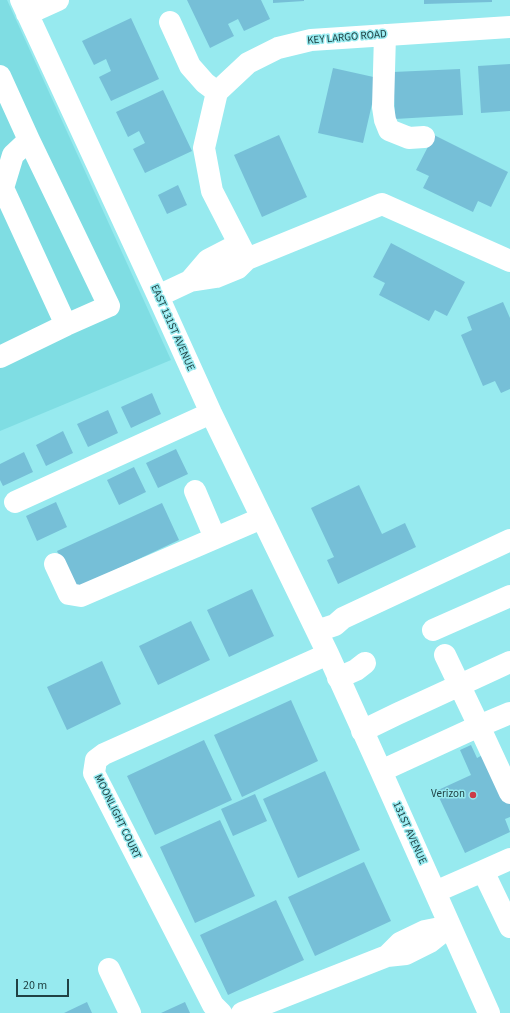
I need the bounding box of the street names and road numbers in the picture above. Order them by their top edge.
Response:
street label: KEY LARGO ROAD [307,28,387,48]
street label: EAST 131ST AVENUE [147,283,197,373]
street label: MOONLIGHT COURT [91,773,143,861]
street label: 131ST AVENUE [389,800,429,866]

